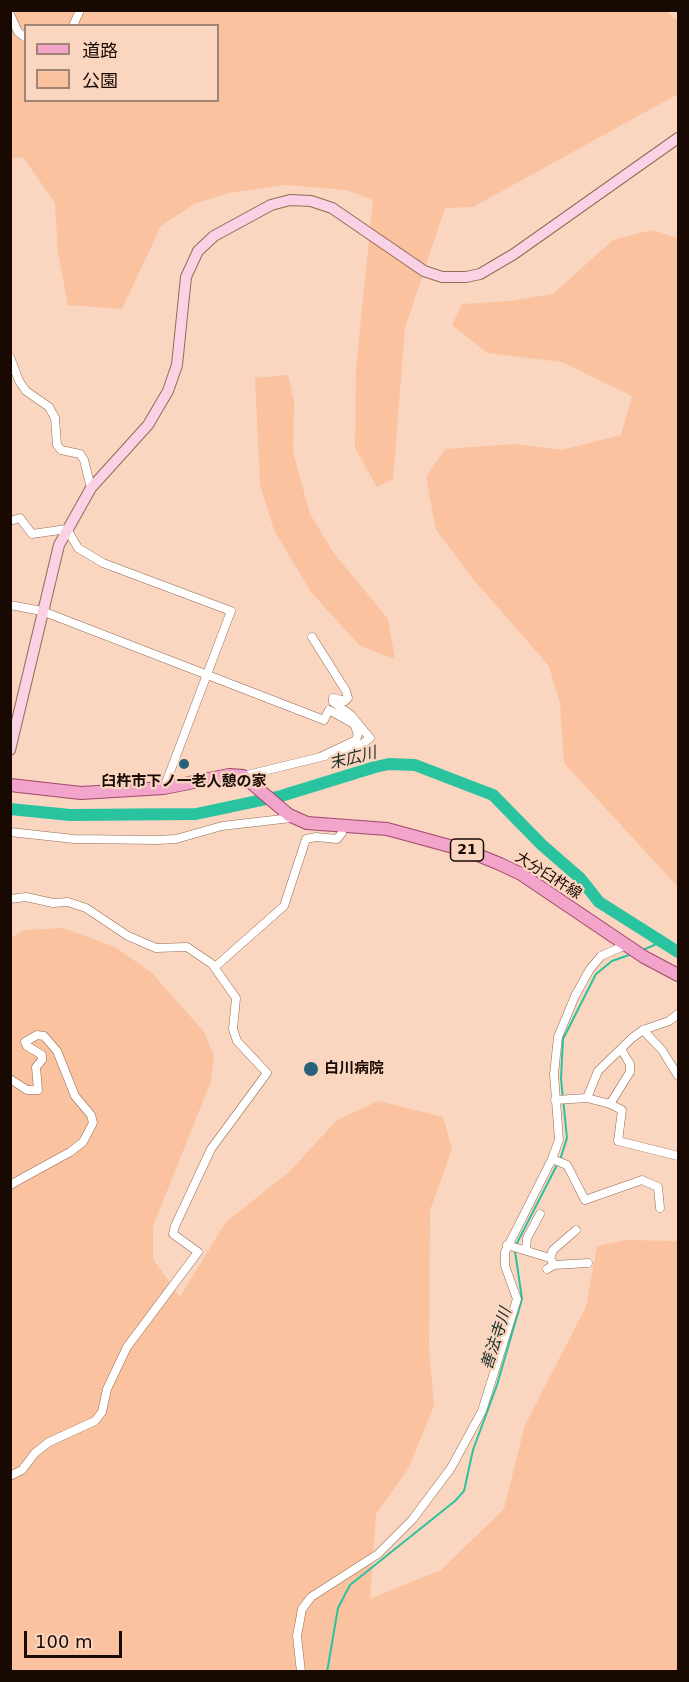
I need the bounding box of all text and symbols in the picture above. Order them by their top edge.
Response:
legend [24,24,219,102]
text: 道路 [82,40,118,61]
text: 公園 [82,70,118,91]
water label: 末広川 [327,744,379,774]
marker: 臼杵市下ノ一老人憩の家 [177,757,191,771]
place label: 臼杵市下ノ一老人憩の家 [102,773,266,791]
road number: 21 [450,839,484,861]
street label: 大分臼杵線 [511,848,585,904]
marker: 白川病院 [302,1060,320,1078]
place label: 白川病院 [324,1060,384,1078]
water label: 善法寺川 [478,1306,516,1372]
scale bar [27,1619,124,1657]
text: 100 m [35,1631,93,1652]

